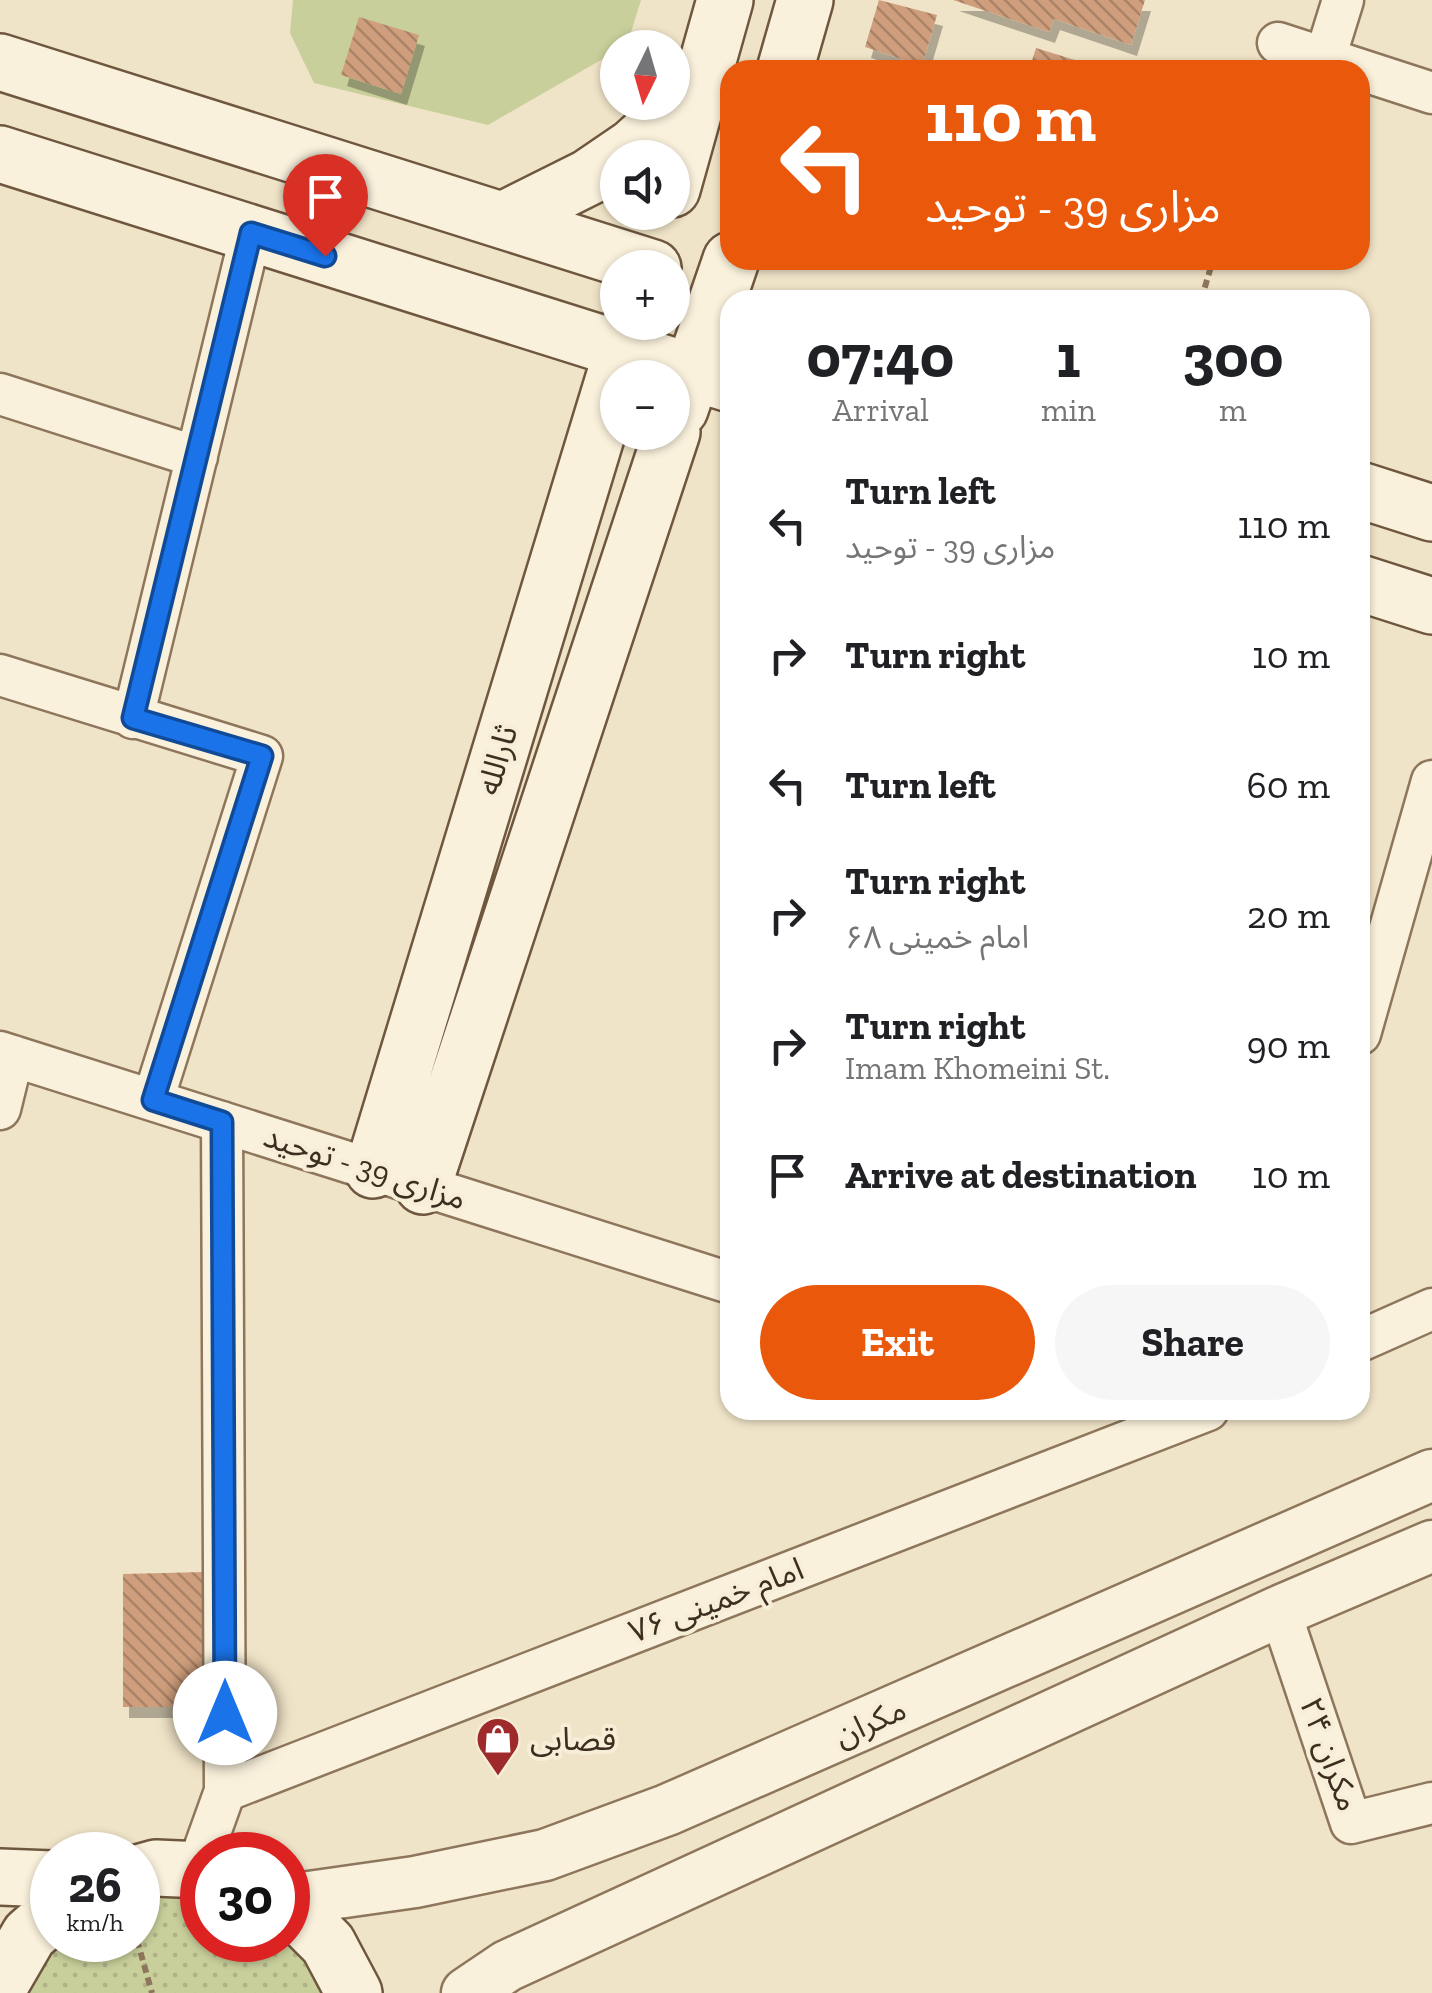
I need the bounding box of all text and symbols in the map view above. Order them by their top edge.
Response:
north arrow [600,30,690,120]
map controls [600,30,690,450]
text: 110 m [925,75,1096,159]
icon: left [760,100,890,230]
button: sound [600,140,690,230]
pin [283,154,368,257]
icon: arrive [298,169,353,224]
text: مزاری 39 - توحید [925,180,1221,234]
button: + [600,250,690,340]
text: 07:40 [807,320,954,392]
text: 1 [1056,320,1081,392]
text: 300 [1182,320,1283,392]
button: − [600,360,690,450]
text: Arrival [832,391,929,429]
text: min [1041,391,1096,429]
text: m [1219,391,1247,429]
text: Turn left [845,468,996,514]
icon: left [760,498,815,553]
text: 110 m [1237,502,1330,548]
text: مزاری 39 - توحید [845,528,1055,566]
icon: right [760,628,815,683]
text: Turn right [845,632,1025,678]
text: 10 m [1252,632,1330,678]
street label: ثارالله [468,721,526,799]
icon: left [760,758,815,813]
text: Turn left [845,762,996,808]
text: 60 m [1247,762,1330,808]
text: Turn right [845,858,1025,904]
icon: right [760,888,815,943]
text: 20 m [1247,892,1330,938]
text: امام خمینی ۶۸ [845,918,1029,956]
text: Turn right [845,1003,1025,1049]
icon: right [760,1018,815,1073]
text: 90 m [1247,1022,1330,1068]
text: Imam Khomeini St. [845,1049,1110,1087]
street label: مزاری 39 - توحید [259,1116,471,1218]
icon: arrive [760,1148,815,1203]
text: Arrive at destination [845,1152,1196,1198]
text: 10 m [1252,1152,1330,1198]
button: Exit [760,1285,1035,1400]
button: Share [1055,1285,1330,1400]
street label: امام خمینی ۷۶ [623,1549,811,1655]
position arrow [173,1661,277,1765]
street label: مکران [828,1689,912,1755]
street label: مکران ۲۴ [1292,1692,1368,1816]
shop icon: قصابی [475,1716,521,1777]
place label: قصابی [530,1720,616,1758]
speed limit sign: 30 [180,1832,310,1962]
text: 26 [68,1855,122,1915]
text: km/h [66,1907,124,1937]

